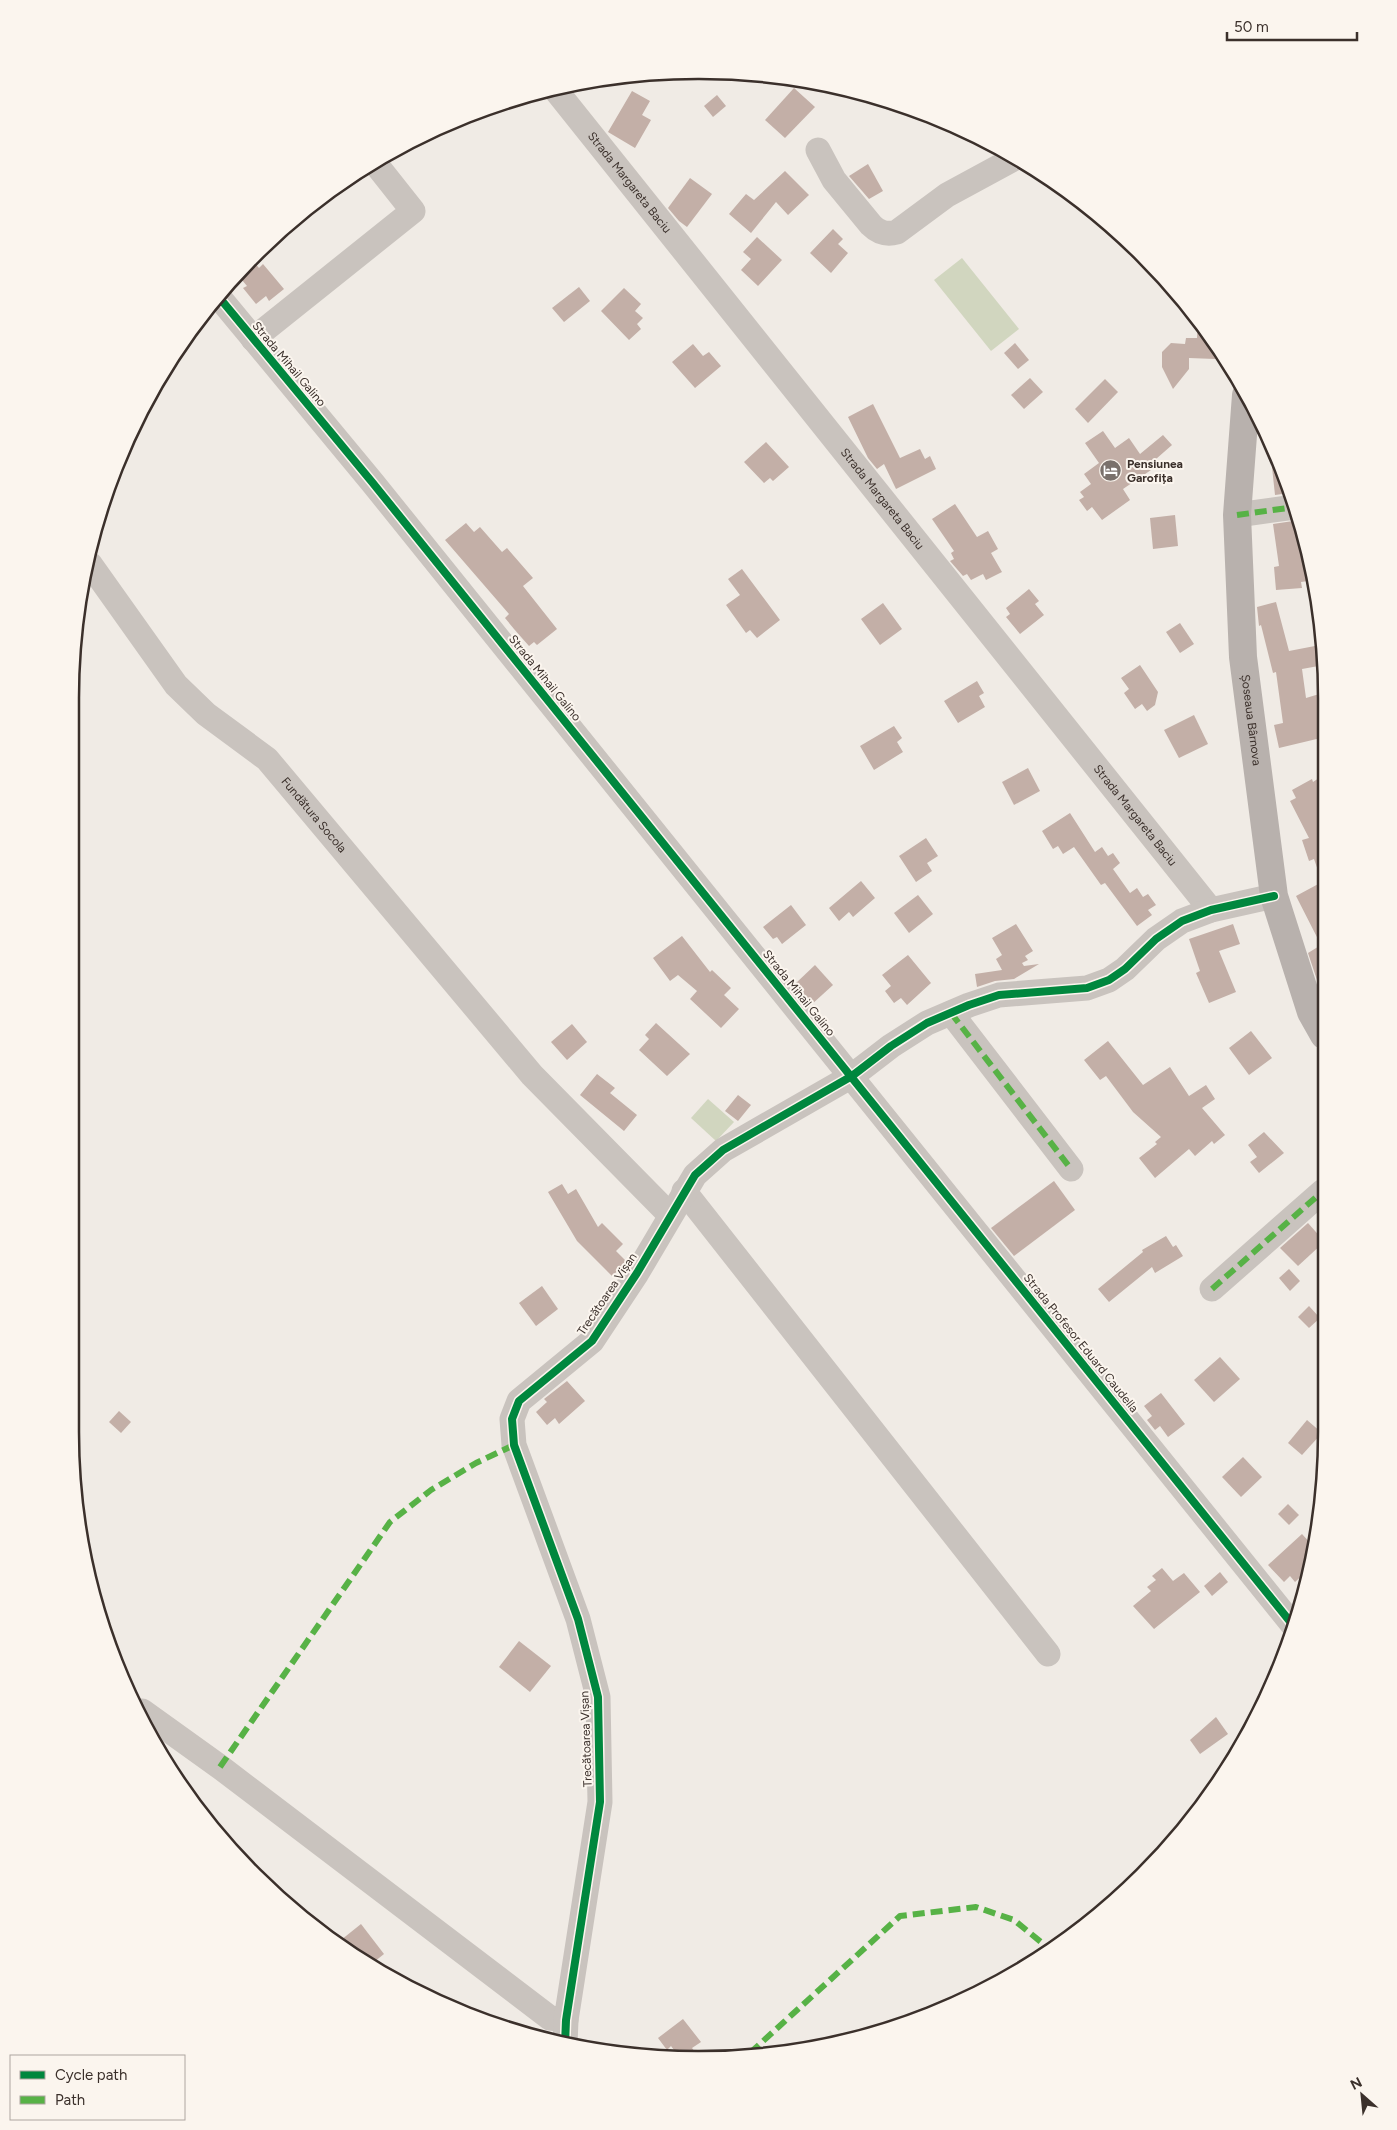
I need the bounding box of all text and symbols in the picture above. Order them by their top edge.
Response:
scale bar [1227,10,1357,42]
text: 50 m [1234,18,1269,36]
street label: Strada Margareta Baciu [585,129,674,236]
street label: Strada Mihail Galino [249,319,329,409]
street label: Strada Margareta Baciu [838,446,927,552]
place label: Pensiunea Garofița [1127,457,1183,485]
hotel icon: Pensiunea Garofița [1099,459,1123,483]
street label: Strada Mihail Galino [506,632,584,724]
street label: Șoseaua Bârnova [1238,674,1264,766]
street label: Strada Margareta Baciu [1091,762,1180,869]
street label: Fundătura Socola [278,774,349,855]
street label: Strada Mihail Galino [760,947,838,1039]
street label: Trecătoarea Vișan [574,1250,640,1338]
street label: Strada Profesor Eduard Caudella [1021,1271,1141,1415]
street label: Trecătoarea Vișan [577,1690,595,1787]
legend [10,2055,185,2120]
text: Cycle path [55,2066,127,2084]
north arrow [1337,2070,1387,2120]
text: N [1348,2074,1365,2094]
text: Path [55,2091,85,2109]

